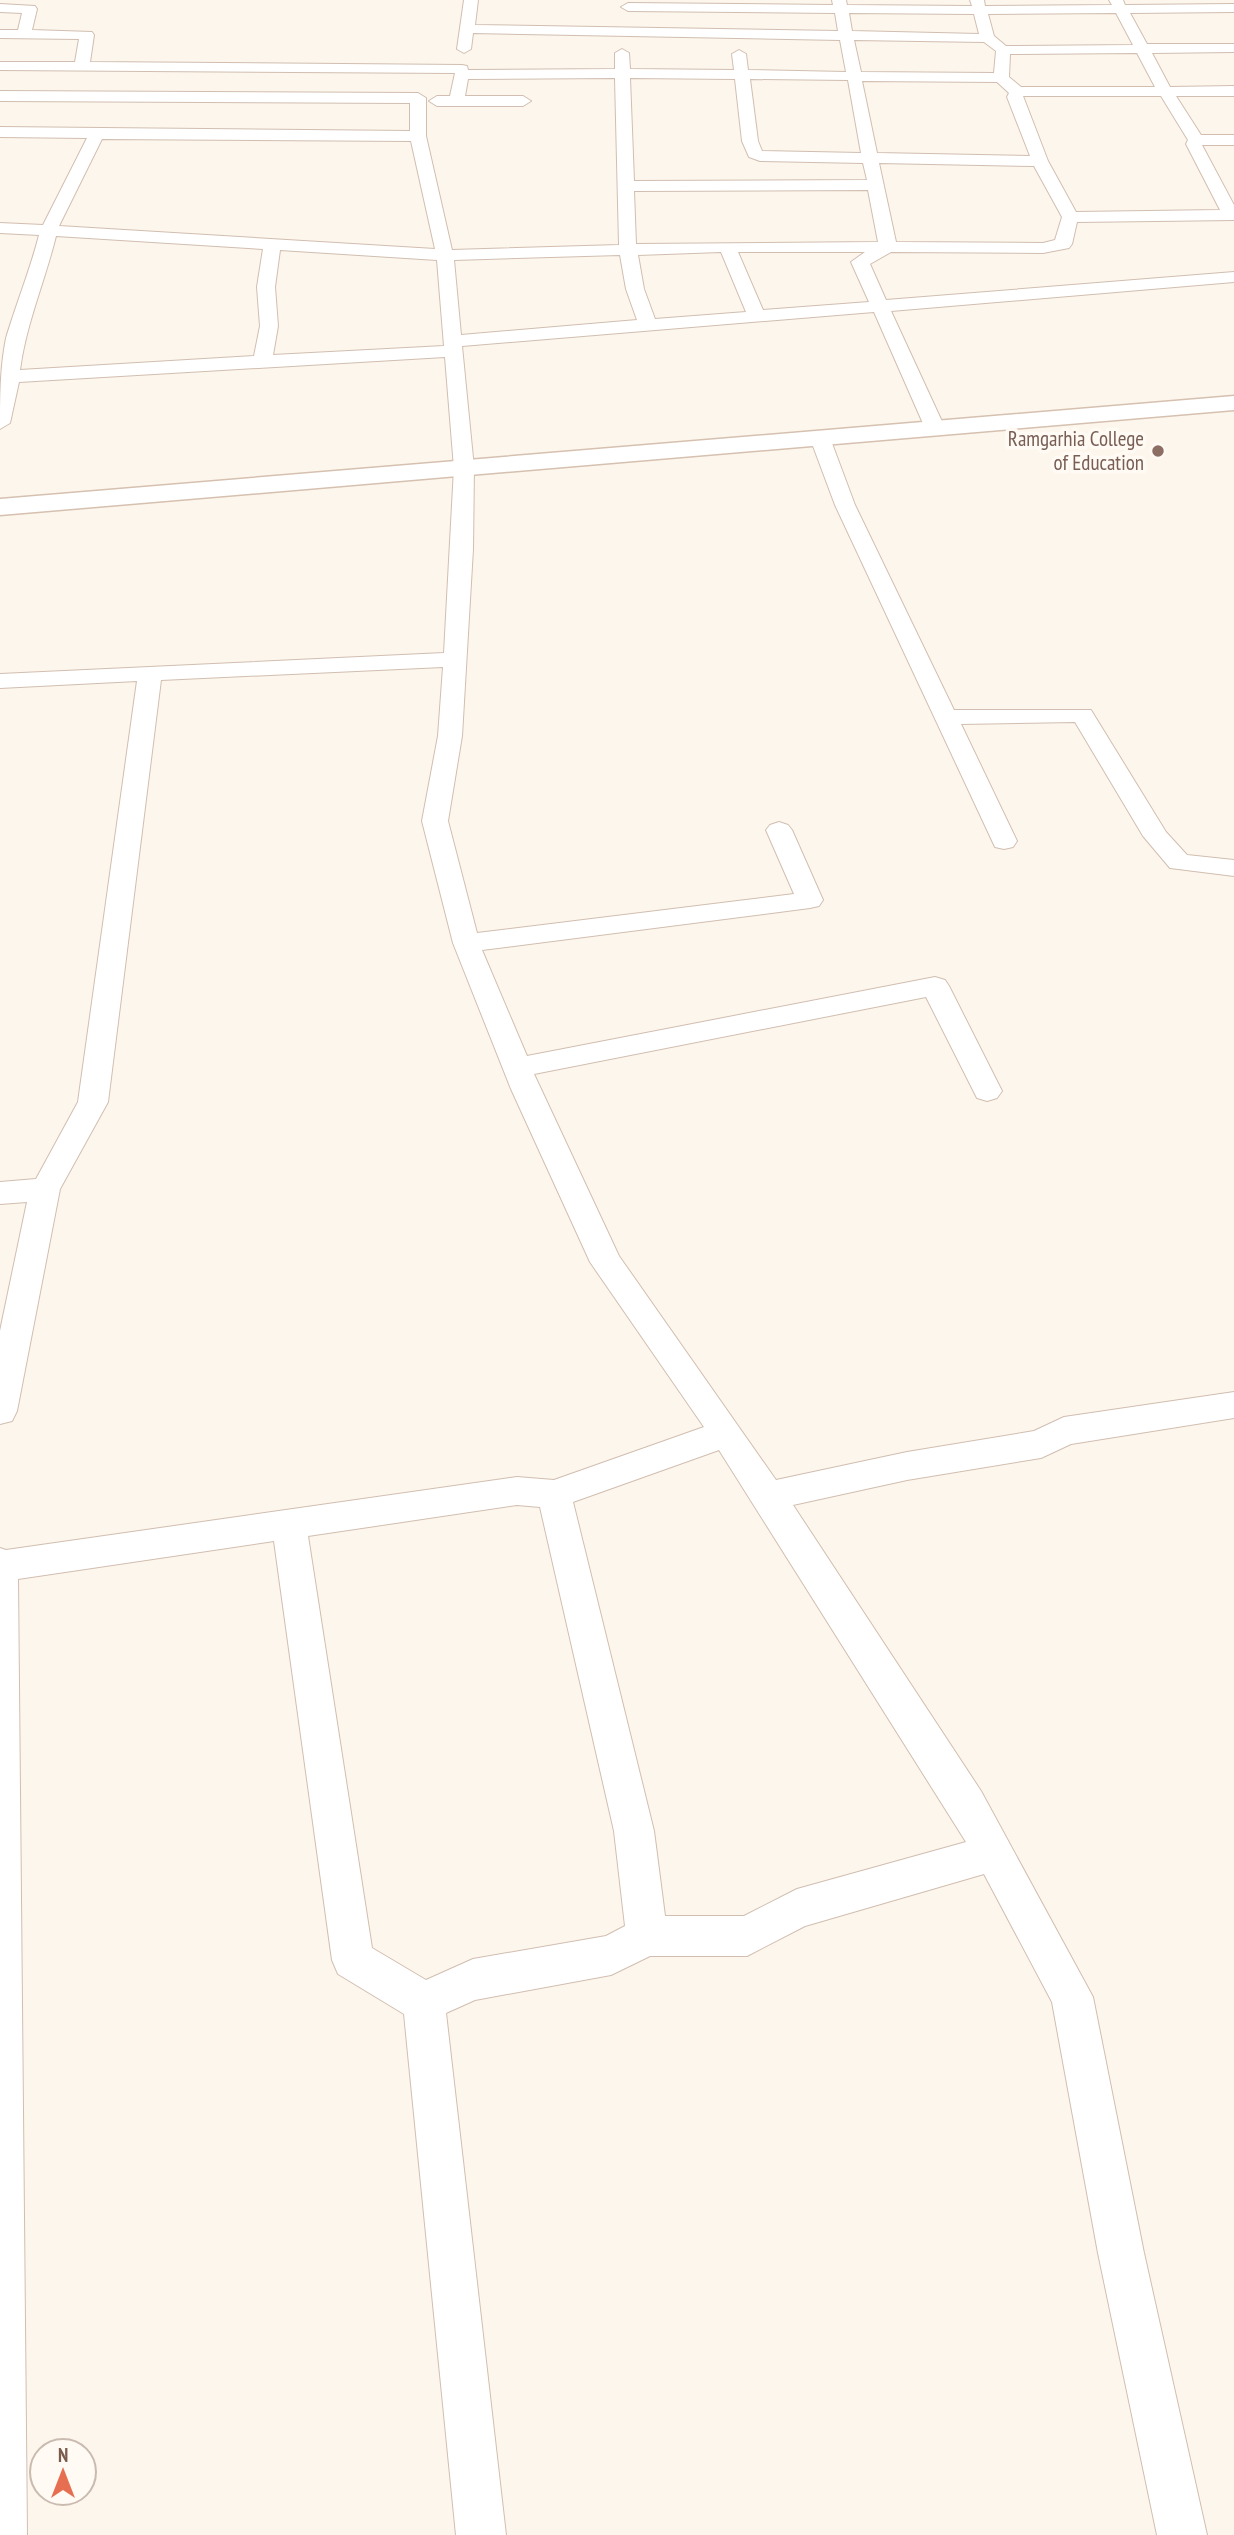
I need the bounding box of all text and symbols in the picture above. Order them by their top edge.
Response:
place label: Ramgarhia College of Education [1008,425,1144,476]
marker: Ramgarhia College of Education [1150,443,1166,459]
north arrow [28,2437,98,2507]
text: N [58,2443,68,2467]

